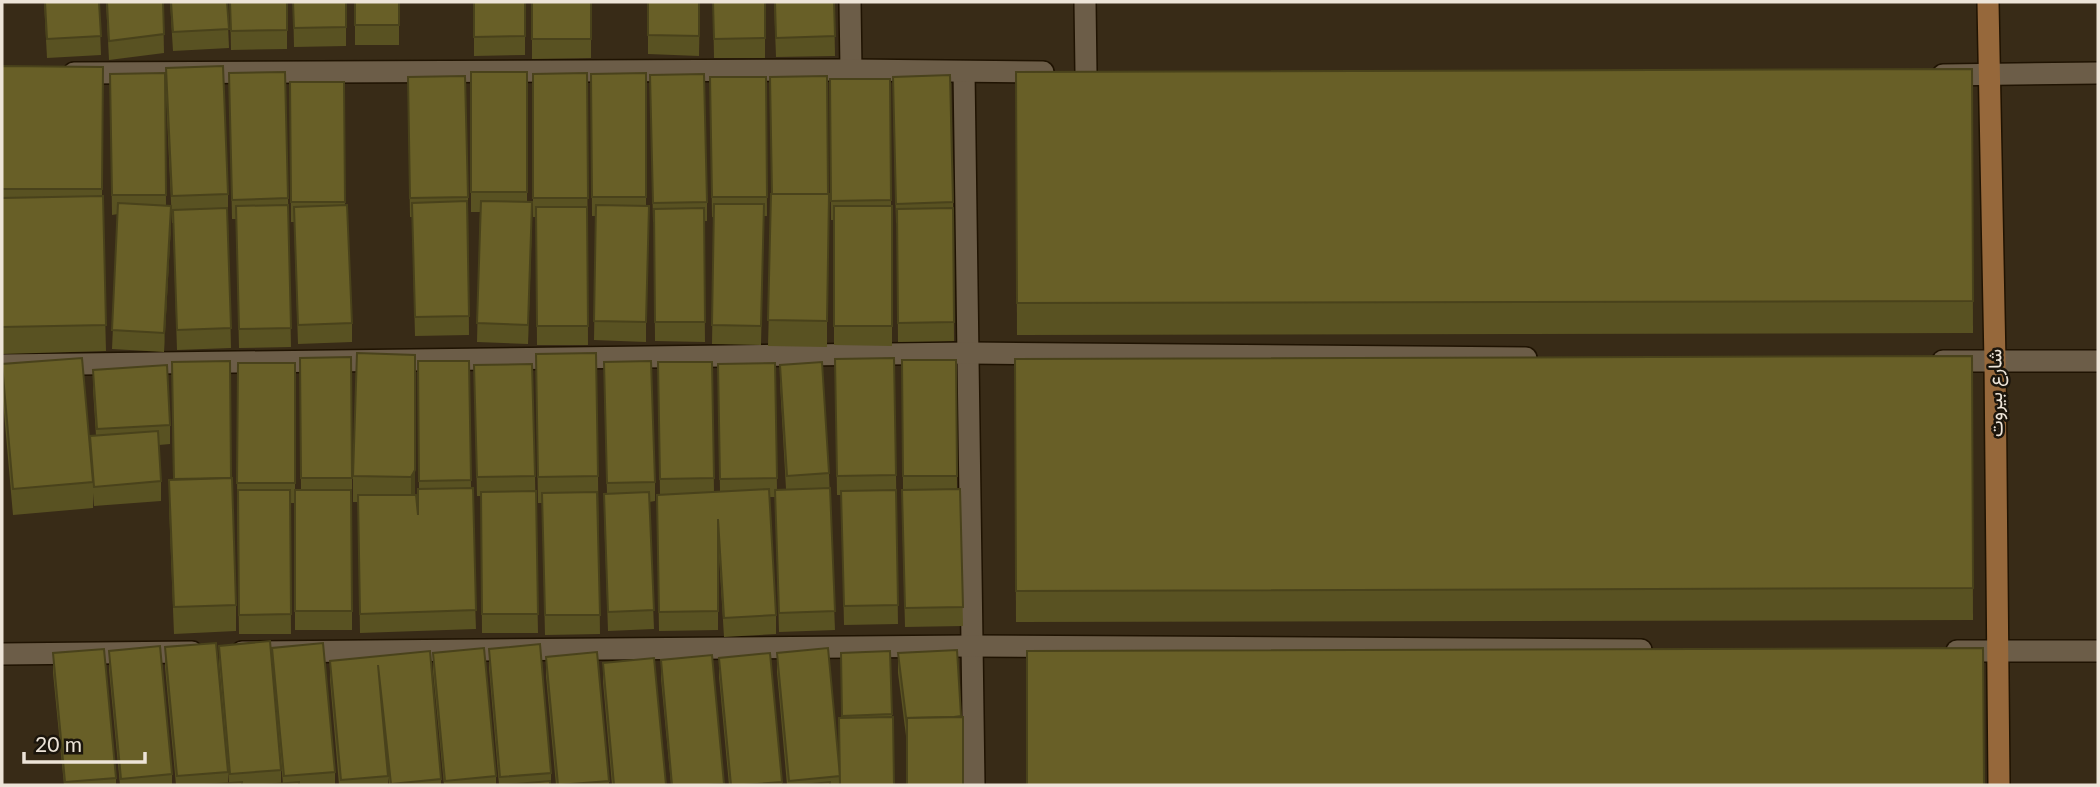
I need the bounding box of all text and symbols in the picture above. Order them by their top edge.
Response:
street label: شارع بيروت [1982,349,2009,437]
scale bar [24,720,145,764]
text: 20 m [35,731,82,756]

